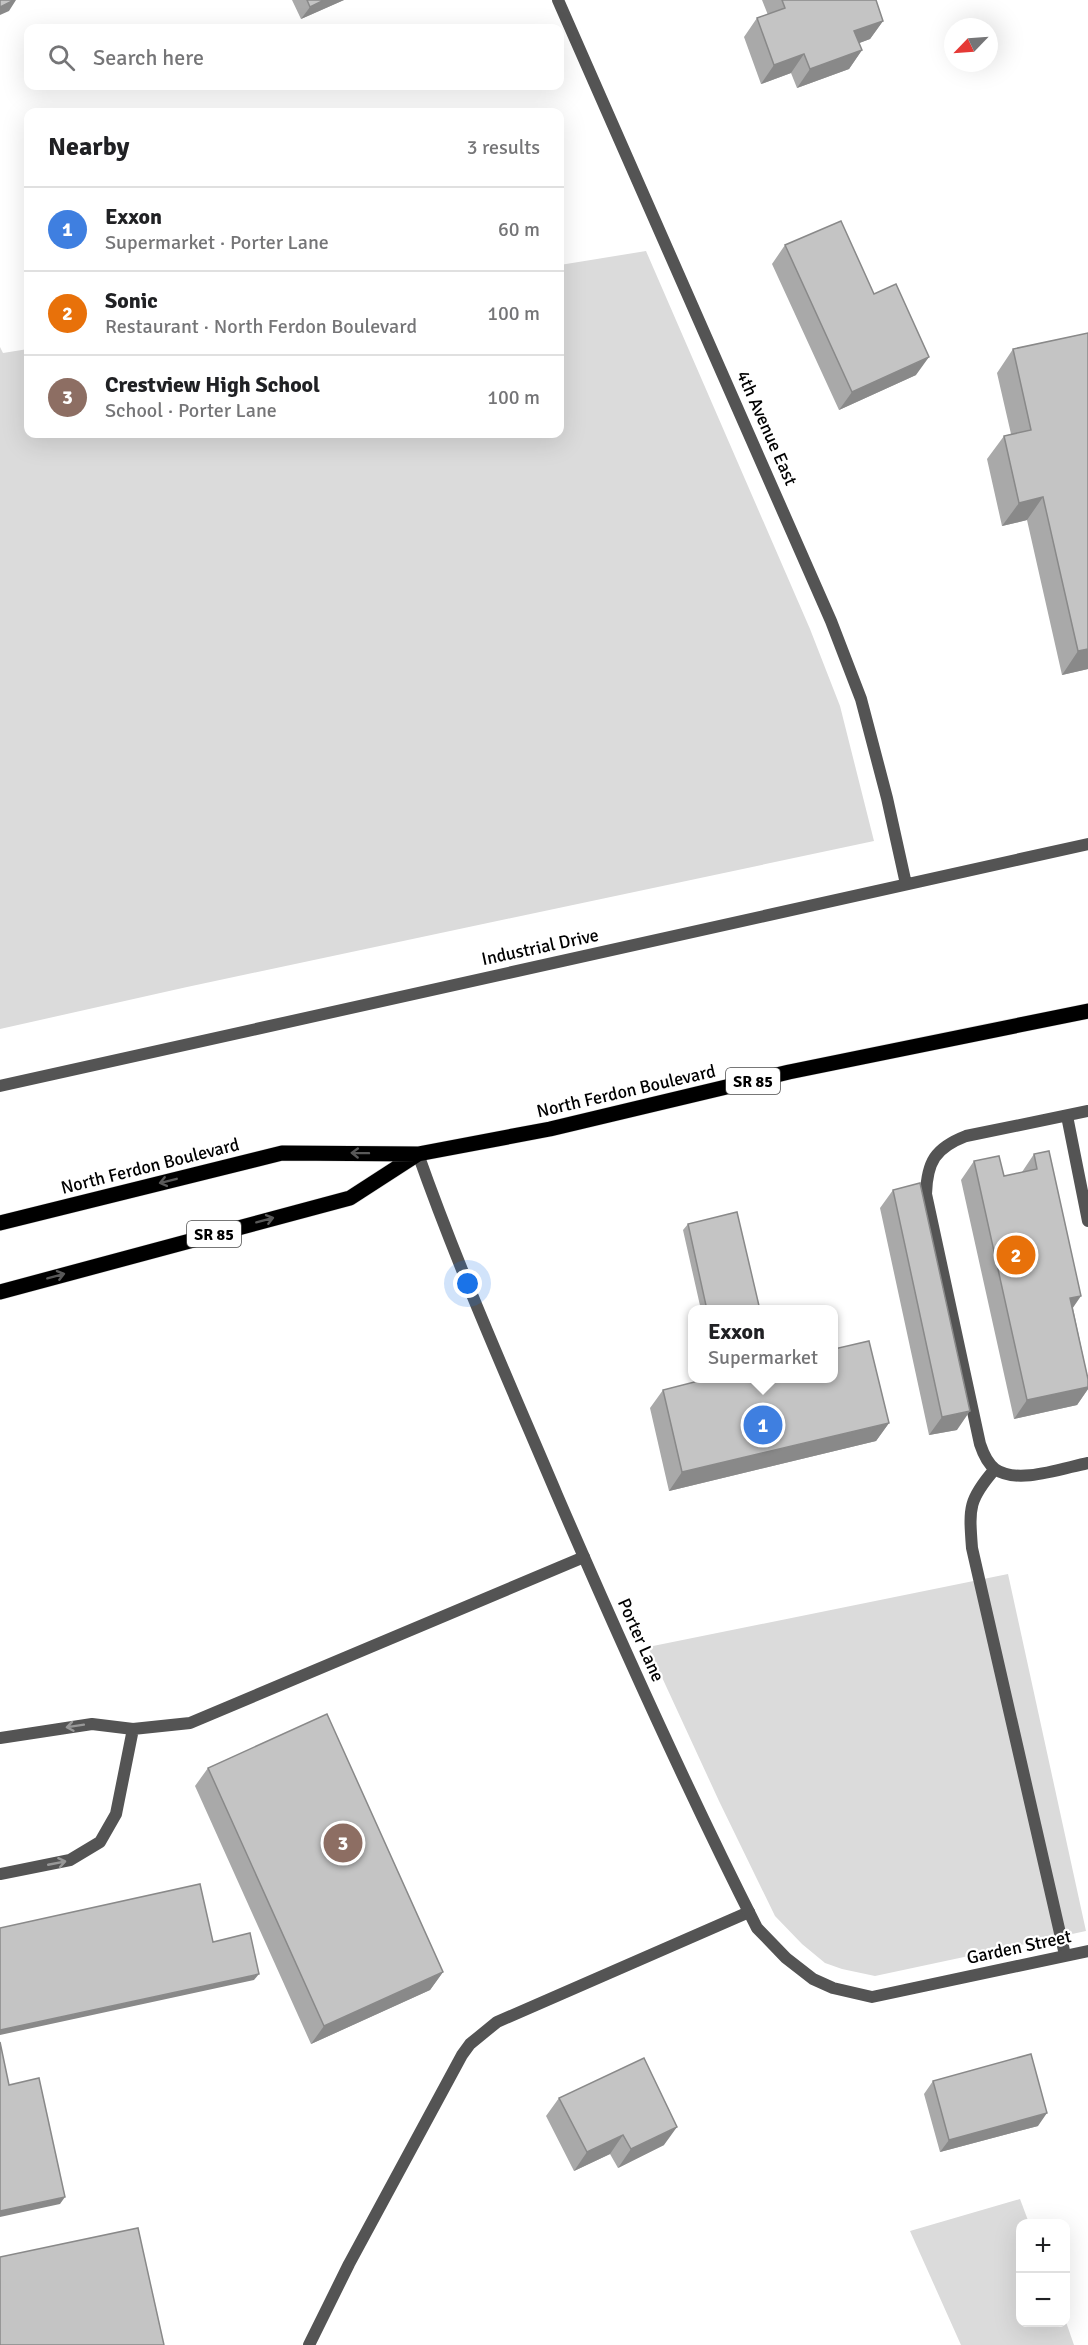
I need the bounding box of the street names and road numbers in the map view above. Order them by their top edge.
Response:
street label: 4th Avenue East [732,367,802,489]
street label: Industrial Drive [479,924,601,970]
street label: North Ferdon Boulevard [534,1060,718,1122]
road number: SR 85 [726,1068,780,1094]
street label: North Ferdon Boulevard [59,1133,241,1199]
road number: SR 85 [187,1221,241,1247]
street label: Porter Lane [613,1595,669,1685]
street label: Garden Street [965,1925,1073,1969]

